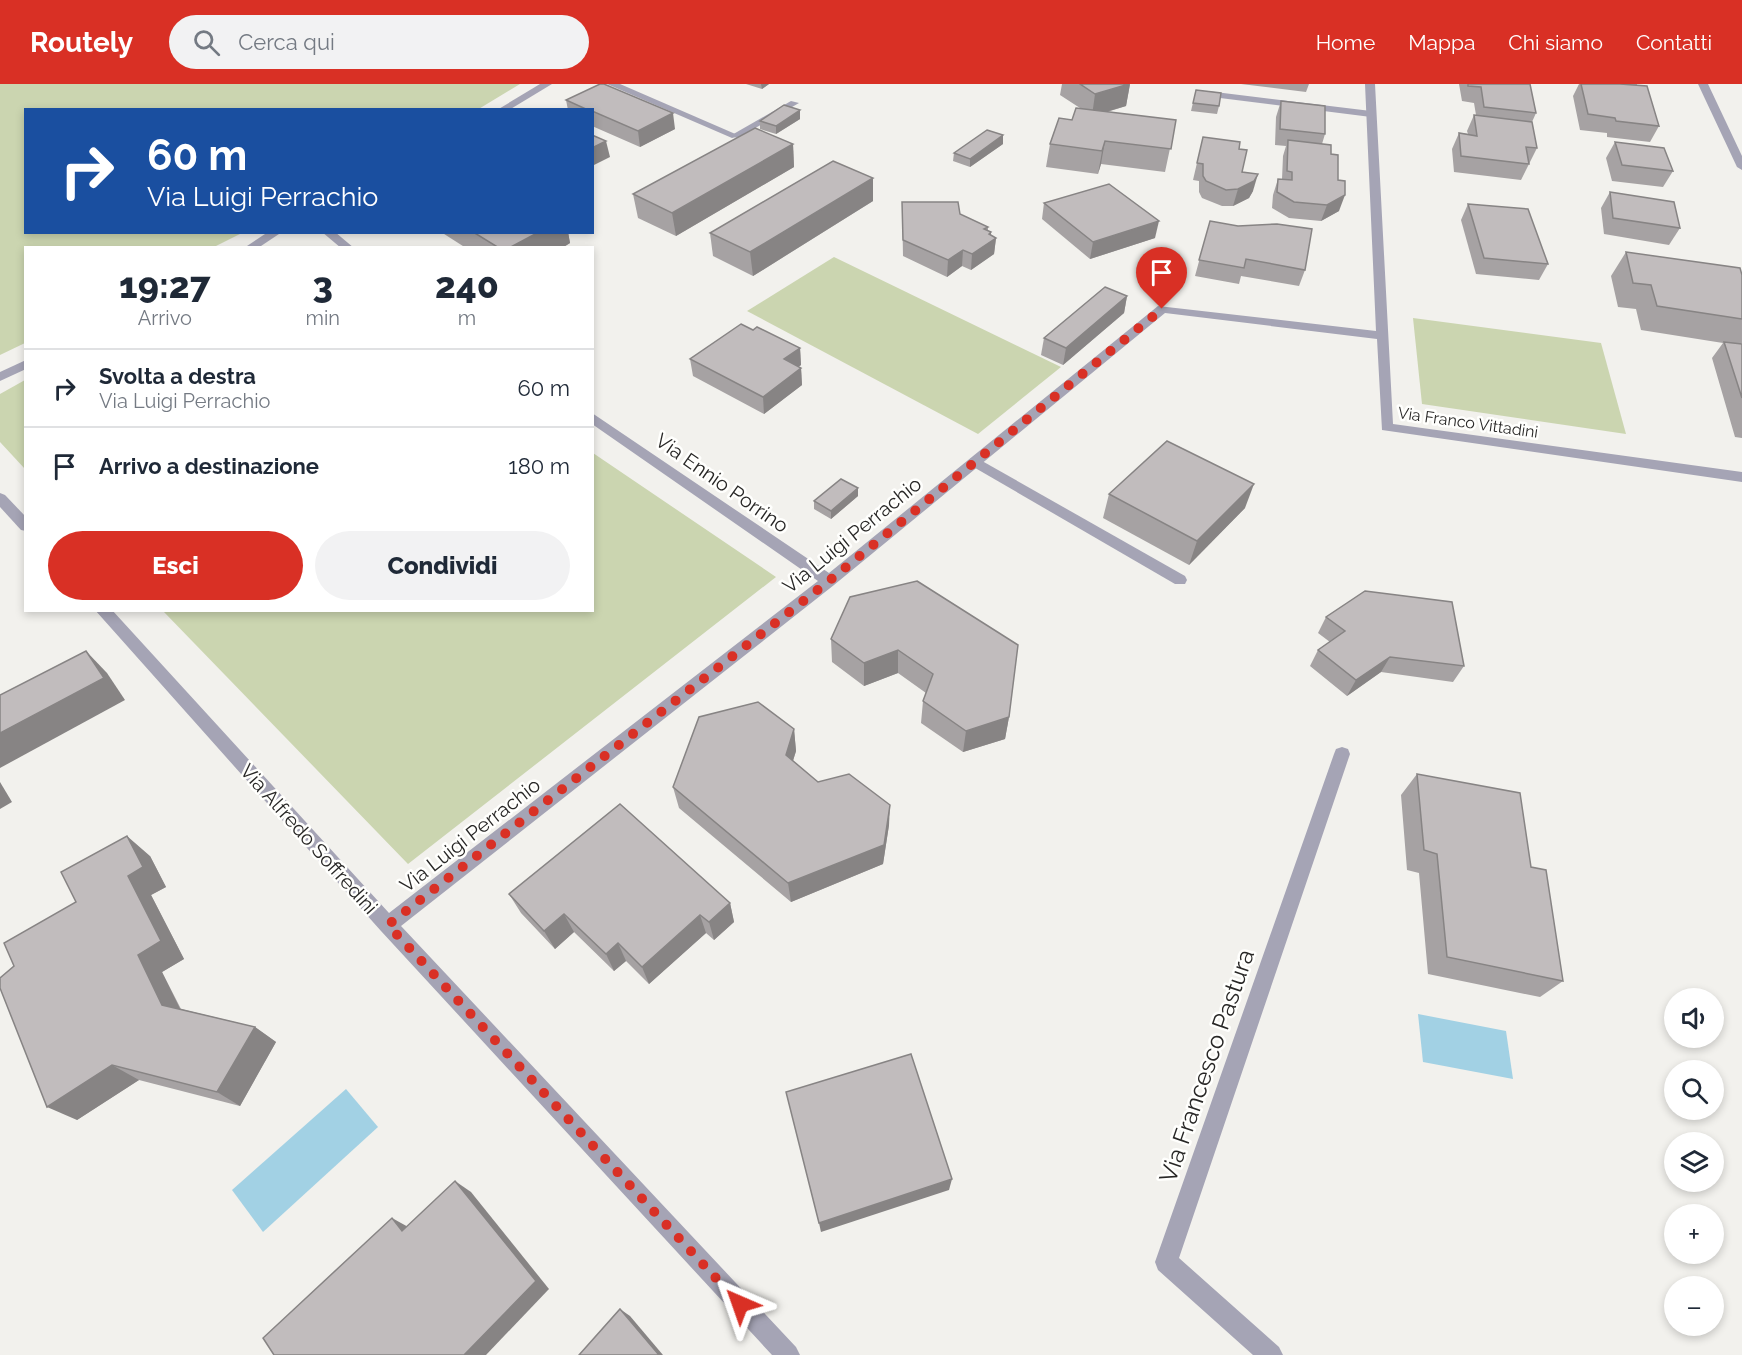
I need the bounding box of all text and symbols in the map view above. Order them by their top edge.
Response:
search box [169,15,589,69]
text: Routely [30,26,133,59]
icon: search [190,26,223,59]
text: Cerca qui [238,29,335,55]
text: Home [1316,30,1375,55]
text: Mappa [1408,30,1475,55]
text: Chi siamo [1508,30,1603,55]
text: Contatti [1636,30,1712,55]
text: 60 m [147,131,247,180]
icon: right [48,132,126,210]
text: Via Luigi Perrachio [147,181,378,212]
pin [1136,247,1187,309]
icon: arrive [1145,256,1178,289]
text: 19:27 [119,264,210,306]
text: 3 [313,264,333,306]
text: 240 [435,264,499,306]
text: Arrivo [138,306,192,330]
text: min [306,306,340,330]
text: m [458,306,476,330]
text: Svolta a destra [99,363,256,389]
icon: right [48,372,81,405]
text: 60 m [517,375,570,401]
text: Via Luigi Perrachio [99,389,270,413]
street label: Via Franco Vittadini [1397,403,1539,442]
street label: Via Ennio Porrino [651,428,793,538]
icon: arrive [48,450,81,483]
text: Arrivo a destinazione [99,453,319,479]
text: 180 m [508,453,570,479]
street label: Via Luigi Perrachio [778,472,926,598]
button: Esci [48,531,303,600]
button: Condividi [315,531,570,600]
street label: Via Alfredo Soffredini [235,759,383,919]
street label: Via Luigi Perrachio [395,773,545,897]
street label: Via Francesco Pastura [1153,945,1260,1186]
map controls [1664,988,1724,1336]
button: sound [1664,988,1724,1048]
button: search [1664,1060,1724,1120]
button: layers [1664,1132,1724,1192]
button: + [1664,1204,1724,1264]
position arrow [708,1272,772,1336]
button: − [1664,1276,1724,1336]

